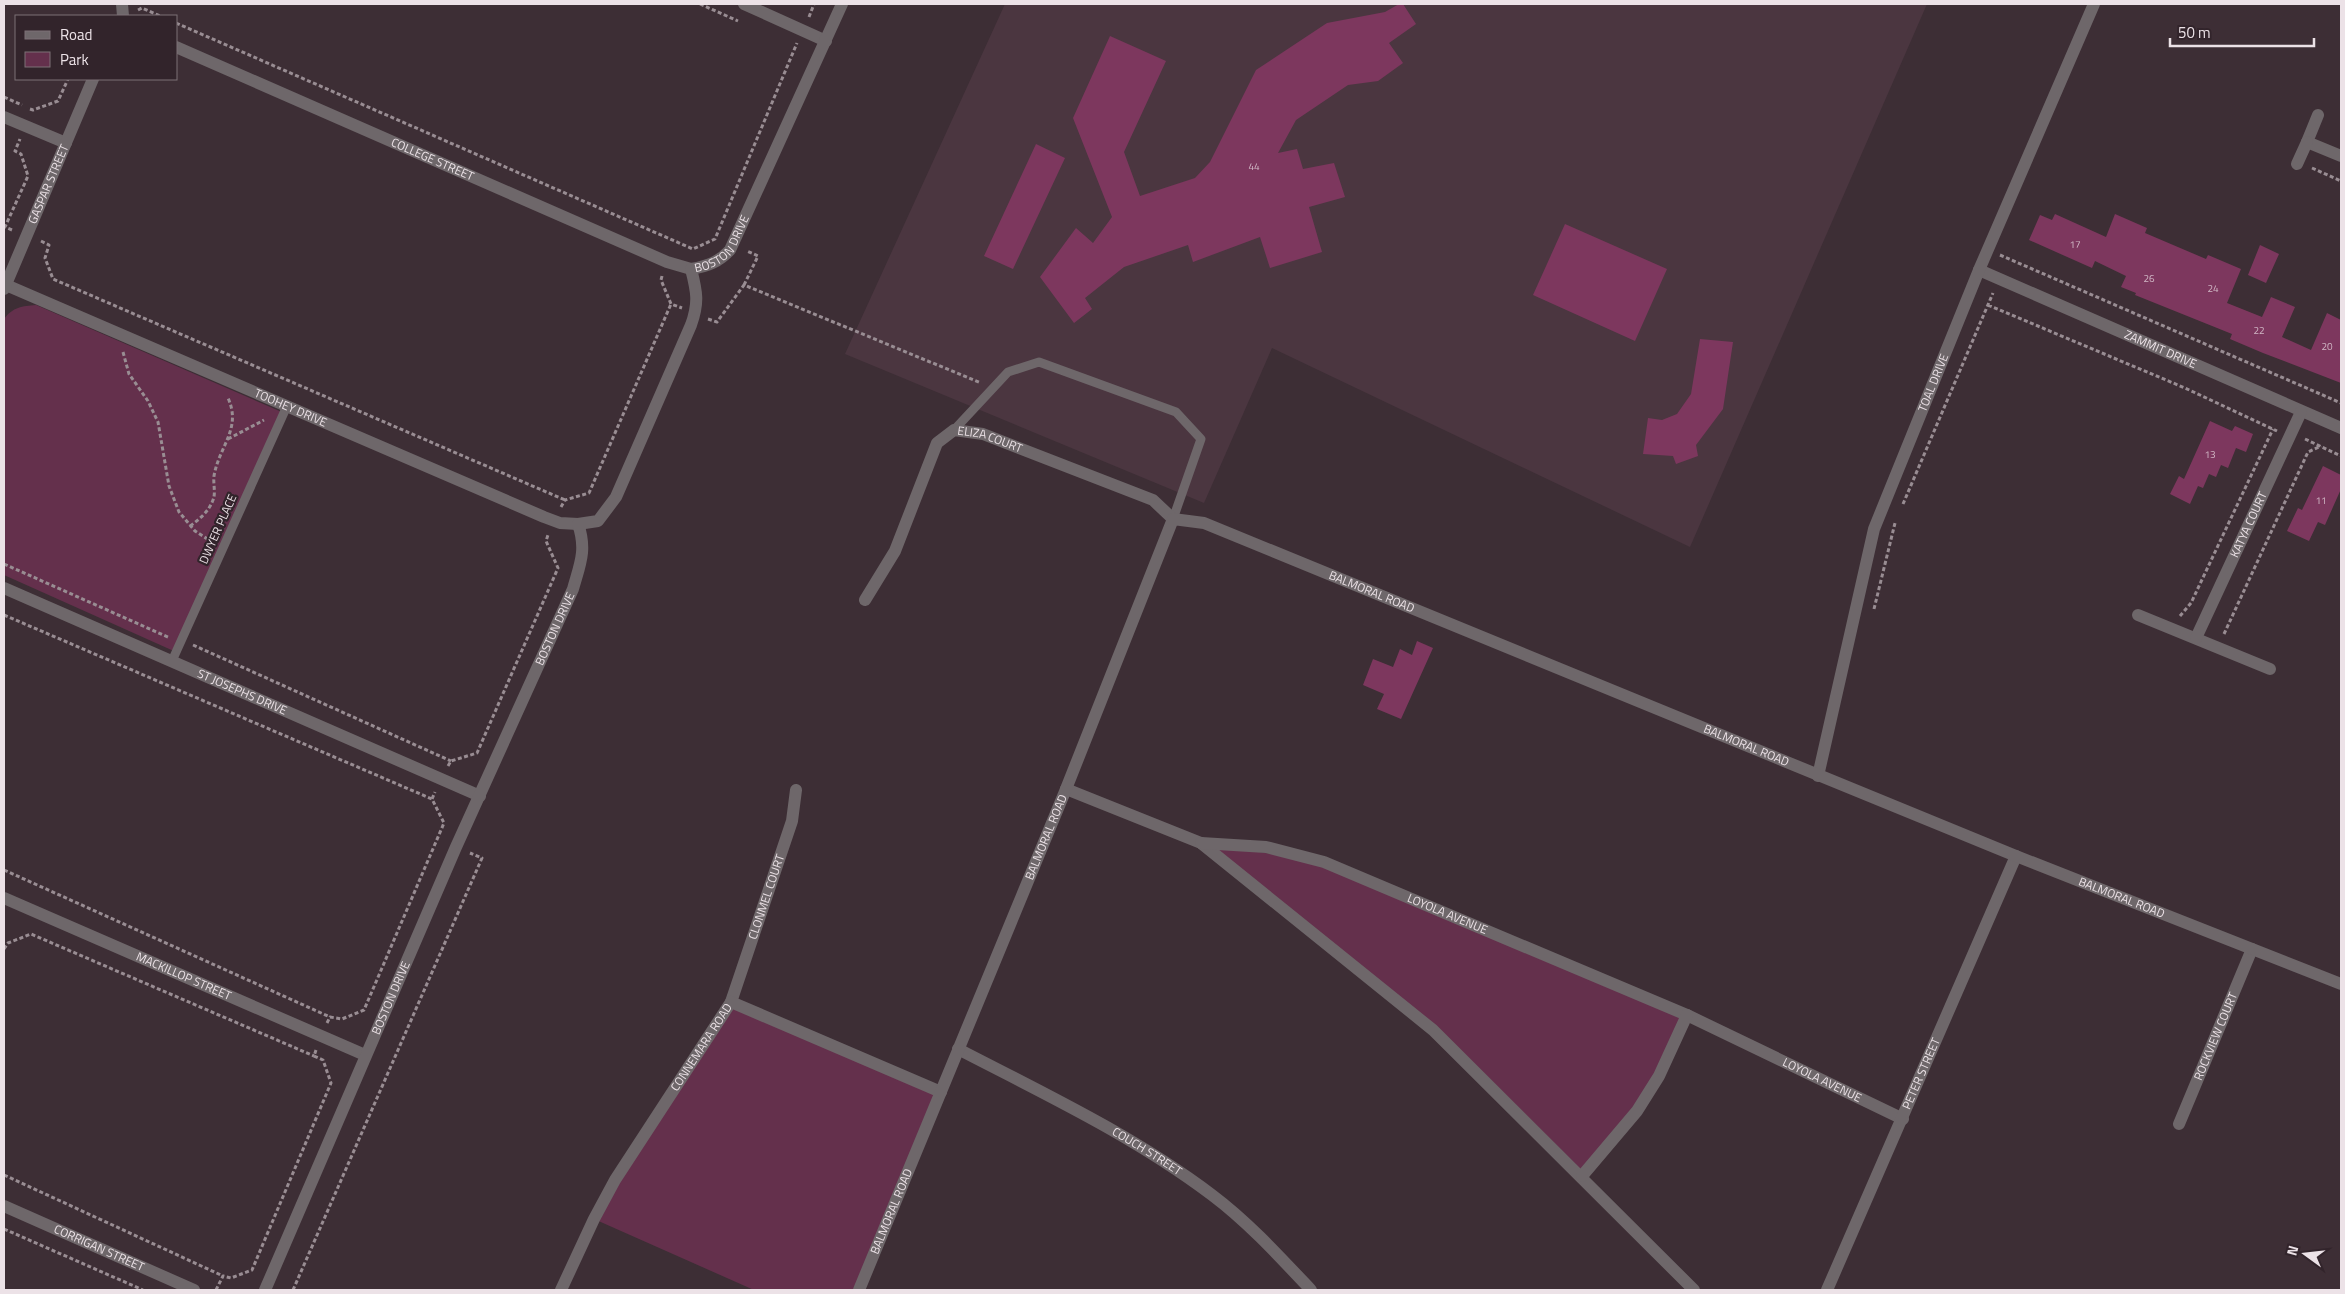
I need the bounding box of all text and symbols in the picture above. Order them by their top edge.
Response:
legend [15,15,178,80]
scale bar [2170,15,2314,47]
text: 50 m [2178,21,2211,44]
text: Road [60,23,92,46]
text: Park [60,48,89,71]
street label: COLLEGE STREET [388,132,478,186]
street label: GASPAR STREET [23,140,74,227]
house number: 44 [1248,159,1260,174]
street label: BOSTON DRIVE [692,211,754,277]
house number: 17 [2069,237,2081,252]
house number: 26 [2143,271,2155,286]
house number: 24 [2207,281,2219,296]
house number: 22 [2253,323,2265,338]
street label: ZAMMIT DRIVE [2121,325,2200,373]
house number: 20 [2321,339,2333,354]
street label: TOAL DRIVE [1913,350,1953,415]
street label: TOOHEY DRIVE [252,383,331,432]
street label: ELIZA COURT [956,421,1026,458]
house number: 13 [2204,447,2216,462]
street label: KATYA COURT [2225,488,2272,561]
street label: DWYER PLACE [194,491,242,567]
house number: 11 [2315,493,2327,508]
street label: BALMORAL ROAD [1326,565,1418,617]
street label: BOSTON DRIVE [530,589,579,668]
street label: ST JOSEPHS DRIVE [195,664,291,720]
street label: BALMORAL ROAD [1701,719,1793,771]
street label: BALMORAL ROAD [1019,791,1072,883]
street label: CLONMEL COURT [743,851,789,942]
street label: BALMORAL ROAD [2076,872,2168,923]
street label: LOYOLA AVENUE [1404,888,1491,939]
street label: MACKILLOP STREET [133,947,235,1005]
street label: BOSTON DRIVE [366,958,415,1038]
street label: ROCKVIEW COURT [2188,988,2242,1083]
street label: CONNEMARA ROAD [665,999,737,1095]
street label: PETER STREET [1897,1034,1945,1112]
street label: LOYOLA AVENUE [1780,1053,1865,1107]
street label: COUCH STREET [1109,1122,1187,1180]
street label: BALMORAL ROAD [865,1165,917,1257]
street label: CORRIGAN STREET [51,1219,148,1276]
north arrow [2280,1229,2330,1279]
text: N [2281,1243,2303,1258]

